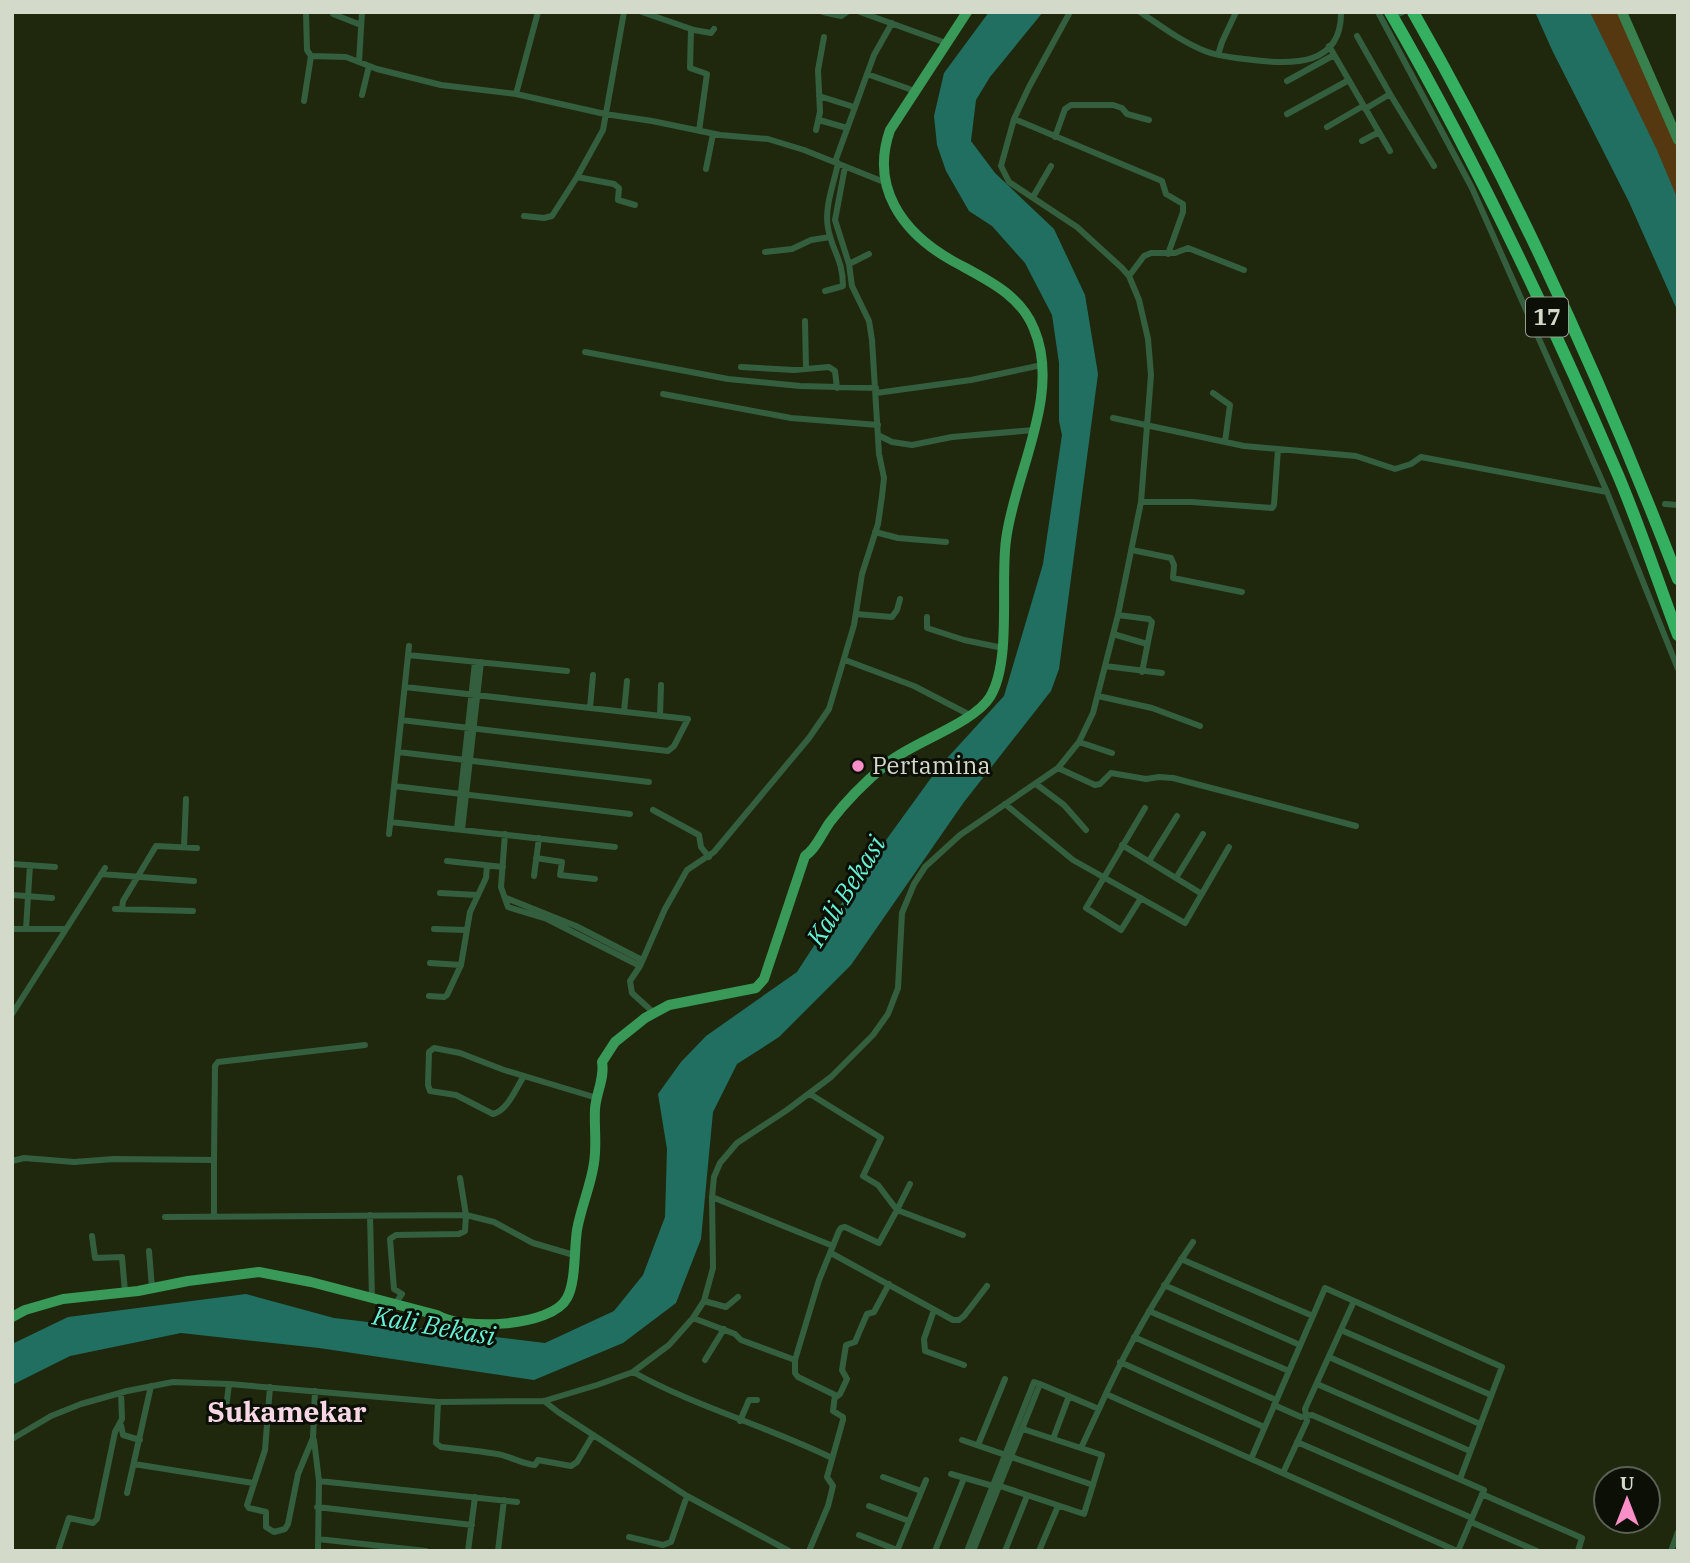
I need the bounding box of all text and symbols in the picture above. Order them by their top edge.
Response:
road number: 17 [1526,298,1568,336]
place label: Pertamina [872,749,991,781]
marker: Pertamina [850,758,866,774]
water label: Kali Bekasi [797,829,893,953]
water label: Kali Bekasi [369,1297,498,1353]
district label: Sukamekar [207,1393,367,1430]
north arrow [1592,1465,1662,1535]
text: U [1620,1471,1634,1495]

